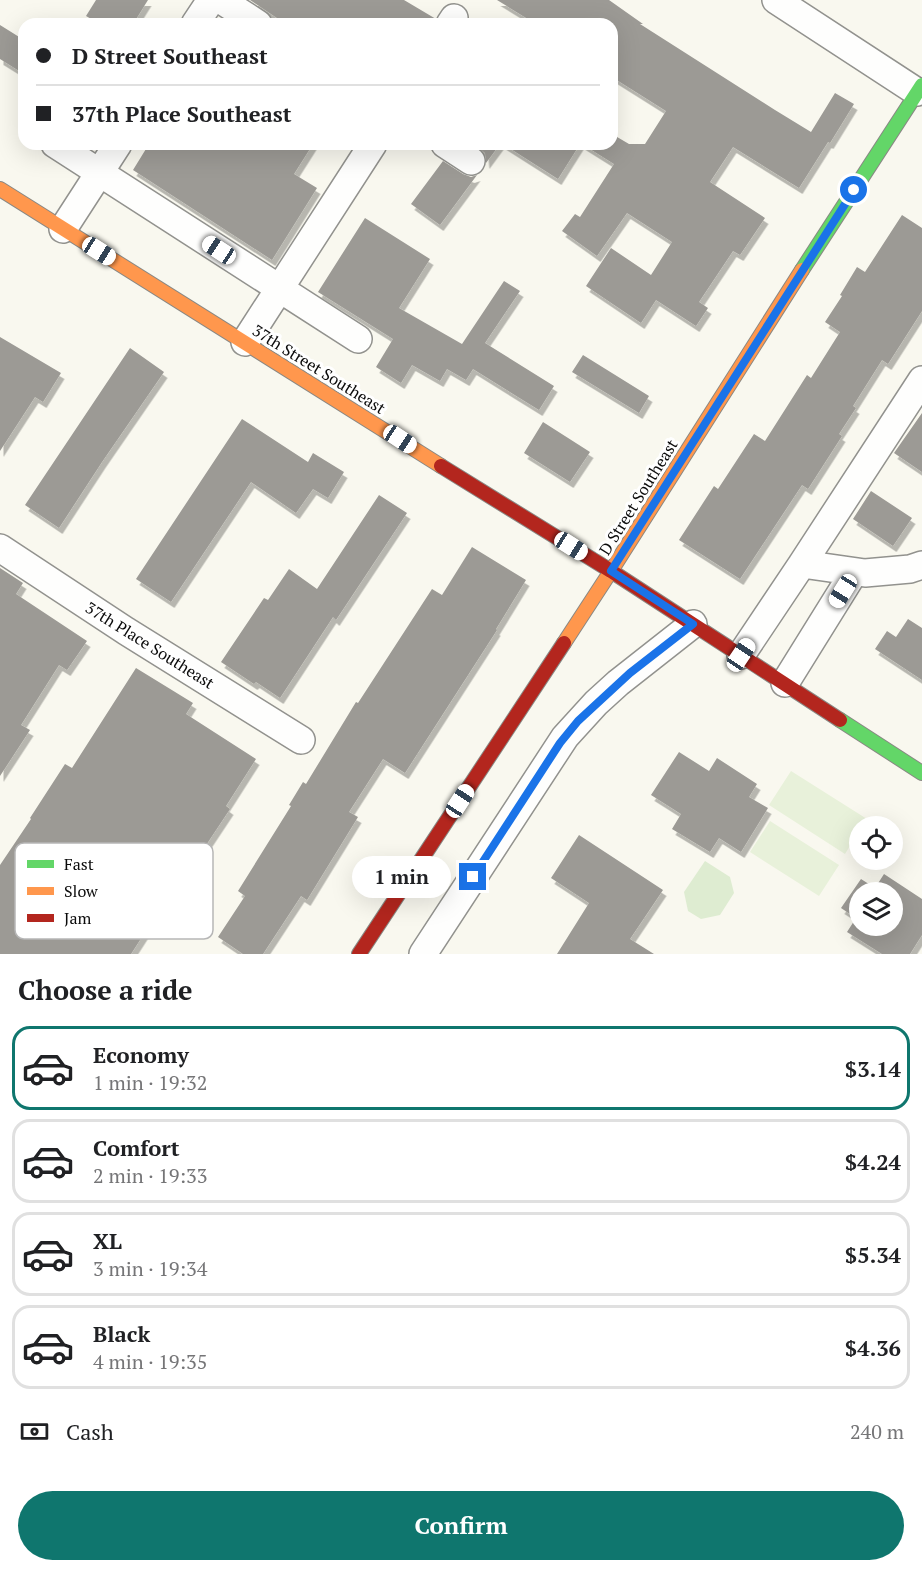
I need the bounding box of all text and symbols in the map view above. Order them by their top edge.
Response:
text: D Street Southeast [72,41,268,70]
text: 37th Place Southeast [72,99,292,128]
route start [840,176,867,203]
car [199,233,239,267]
car [79,234,119,268]
street label: 37th Street Southeast [248,319,390,419]
car [380,422,420,456]
street label: D Street Southeast [594,435,683,559]
car [551,529,591,563]
car [826,571,860,611]
street label: 37th Place Southeast [81,596,219,694]
car [723,635,759,675]
car [443,781,477,821]
map controls [849,816,903,936]
button: locate [849,816,903,870]
legend [15,843,213,939]
text: Fast [64,853,94,875]
callout: 1 min [353,856,452,898]
text: 1 min [374,863,429,890]
route end [459,863,486,890]
text: Slow [64,880,98,902]
button: layers [849,882,903,936]
text: Jam [64,907,92,929]
text: Choose a ride [18,972,193,1008]
text: Economy [93,1040,189,1069]
icon: car [21,1041,75,1095]
text: $3.14 [845,1054,901,1083]
text: 1 min · 19:32 [93,1069,207,1096]
text: Comfort [93,1133,179,1162]
icon: car [21,1134,75,1188]
text: $4.24 [845,1147,901,1176]
text: 2 min · 19:33 [93,1162,207,1189]
text: XL [93,1226,122,1255]
icon: car [21,1227,75,1281]
text: $5.34 [845,1240,901,1269]
text: 3 min · 19:34 [93,1255,207,1282]
text: Black [93,1319,150,1348]
icon: car [21,1320,75,1374]
text: $4.36 [845,1333,901,1362]
text: 4 min · 19:35 [93,1348,207,1375]
icon: cash [18,1415,51,1448]
text: Cash [66,1417,114,1446]
text: 240 m [850,1418,904,1445]
button: Confirm [18,1491,904,1560]

